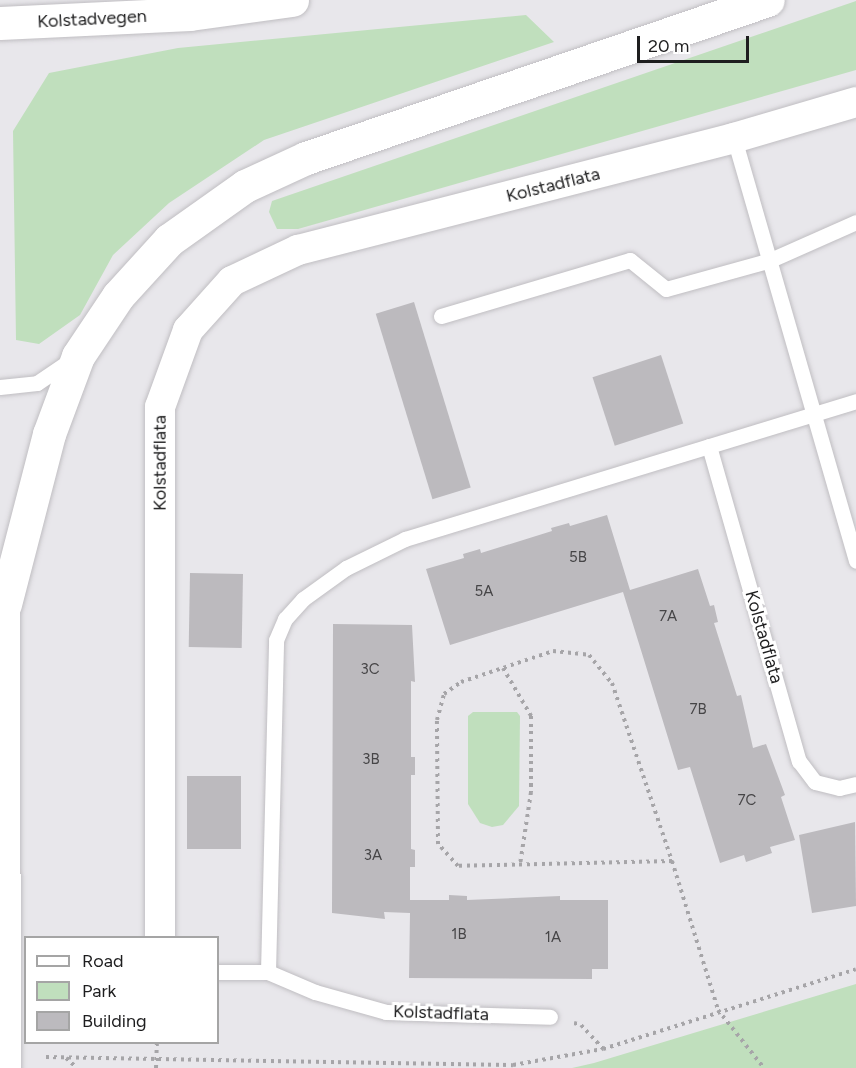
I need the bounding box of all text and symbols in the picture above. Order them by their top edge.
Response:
street label: Kolstadvegen [37,5,147,33]
scale bar [640,24,752,62]
text: 20 m [648,35,689,57]
street label: Kolstadflata [504,163,602,207]
street label: Kolstadflata [149,415,171,511]
house number: 5B [569,549,587,567]
house number: 5A [475,583,493,601]
street label: Kolstadflata [740,588,788,686]
house number: 7A [659,608,677,626]
house number: 3C [361,661,379,679]
house number: 7B [689,701,707,719]
house number: 3B [362,751,380,769]
house number: 7C [738,792,756,810]
house number: 3A [364,847,382,865]
house number: 1B [451,926,467,944]
house number: 1A [545,929,561,947]
legend [24,936,219,1044]
text: Road [82,950,123,972]
text: Park [82,980,116,1002]
street label: Kolstadflata [393,1001,489,1025]
text: Building [82,1010,147,1032]

